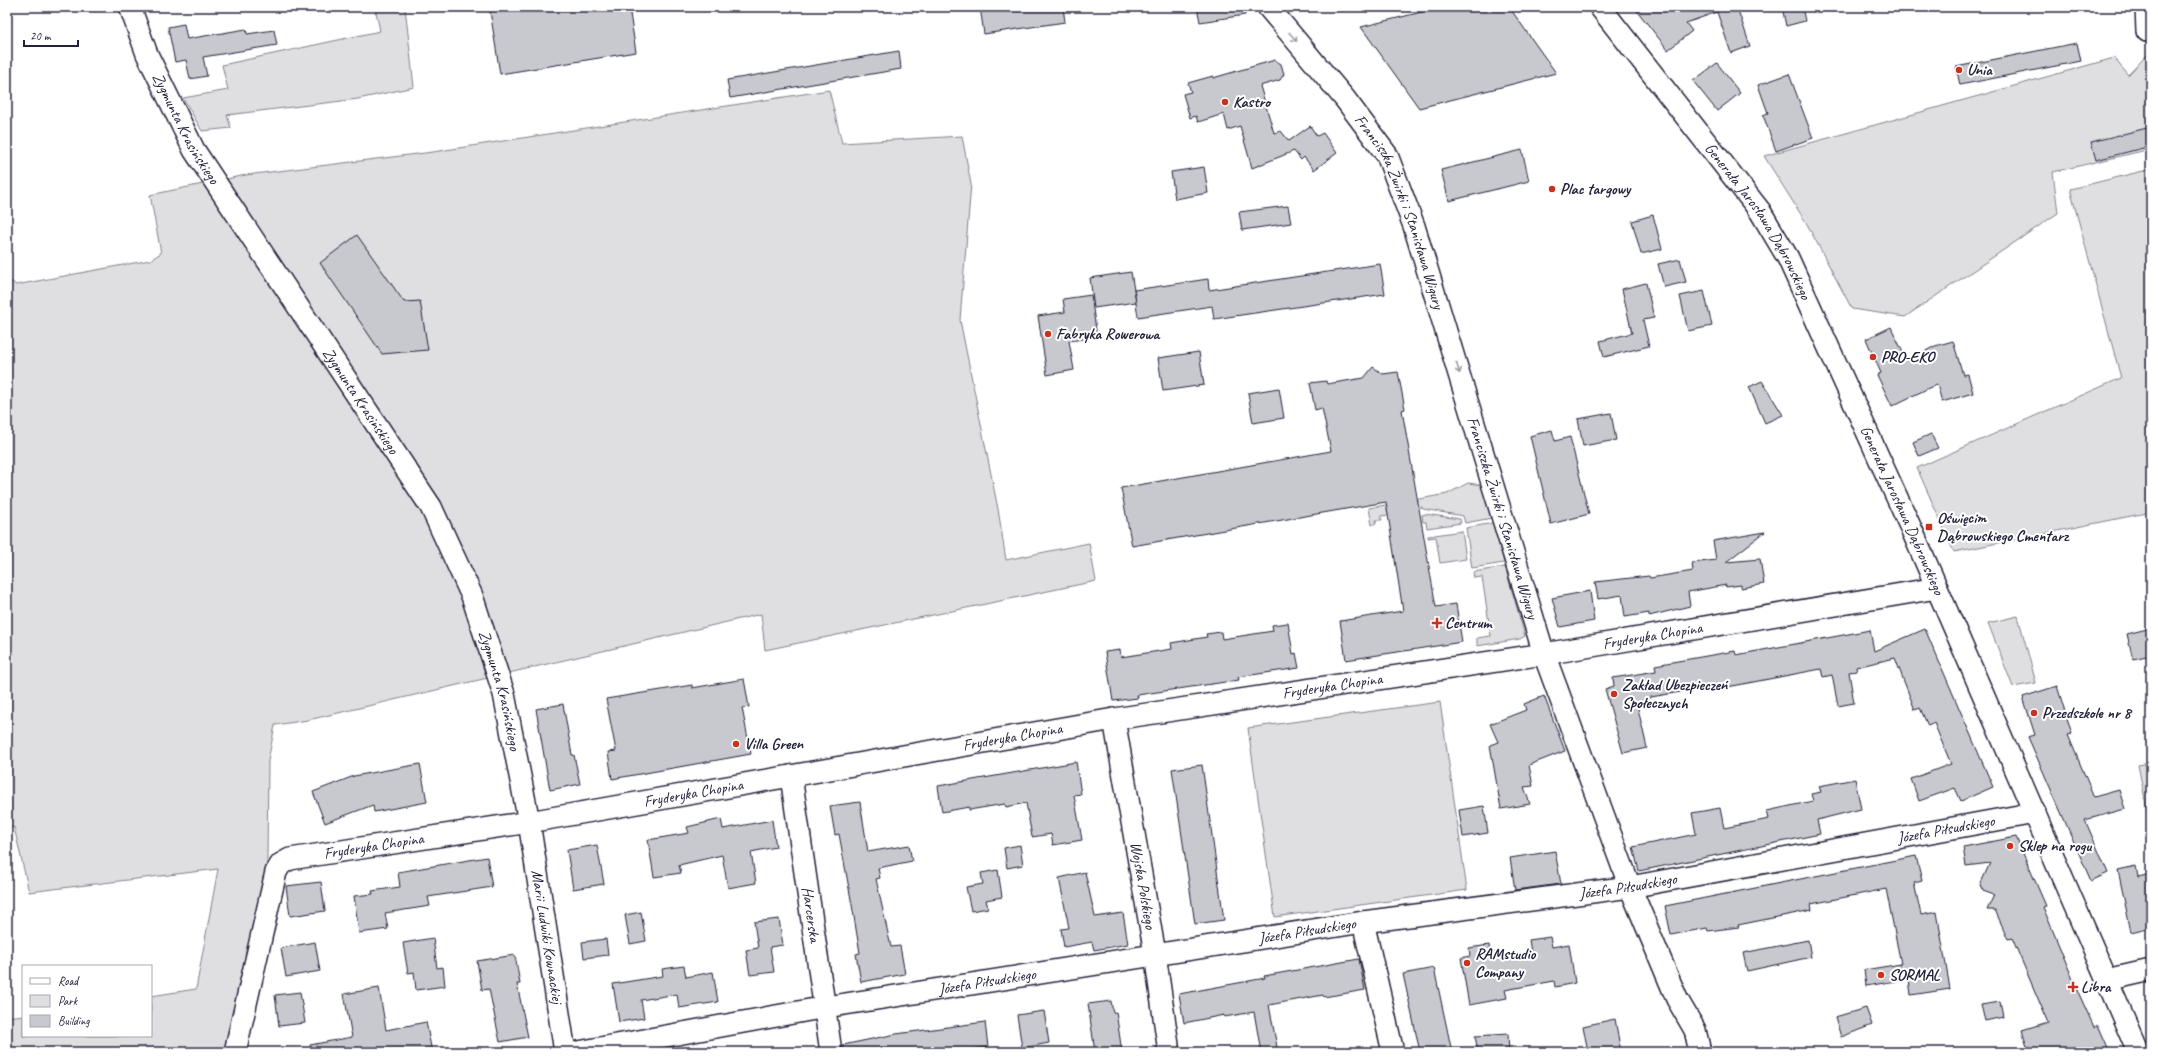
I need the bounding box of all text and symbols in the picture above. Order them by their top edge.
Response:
scale bar [24,22,78,48]
text: 20 m [30,28,52,44]
one-way arrow [1288,32,1297,42]
place label: Unia [1967,60,1993,80]
marker: Unia [1954,65,1964,75]
street label: Zygmunta Krasińskiego [148,70,225,189]
place label: Kastro [1233,92,1272,112]
marker: Kastro [1220,97,1230,107]
street label: Franciszka Żwirki i Stanisława Wigury [1350,110,1449,313]
street label: Generała Jarosława Dąbrowskiego [1700,139,1816,304]
place label: Plac targowy [1560,179,1632,199]
marker: Plac targowy [1547,184,1557,194]
place label: Fabryka Rowerowa [1056,324,1161,344]
marker: Fabryka Rowerowa [1043,329,1053,339]
street label: Zygmunta Krasińskiego [318,344,404,459]
place label: PRO-EKO [1881,347,1936,367]
marker: PRO-EKO [1868,352,1878,362]
one-way arrow [1455,362,1462,375]
street label: Franciszka Żwirki i Stanisława Wigury [1463,414,1543,623]
street label: Generała Jarosława Dąbrowskiego [1856,423,1949,599]
place label: Oświęcim Dąbrowskiego Cmentarz [1937,508,2070,546]
marker: Oświęcim Dąbrowskiego Cmentarz [1924,522,1934,532]
place label: Centrum [1445,613,1493,633]
street label: Fryderyka Chopina [1601,617,1705,654]
marker: Centrum [1432,618,1442,628]
street label: Zygmunta Krasińskiego [474,628,525,753]
street label: Fryderyka Chopina [1281,668,1385,703]
place label: Zakład Ubezpieczeń Społecznych [1622,675,1729,713]
marker: Zakład Ubezpieczeń Społecznych [1609,689,1619,699]
place label: Przedszkole nr 8 [2042,703,2133,723]
marker: Przedszkole nr 8 [2029,708,2039,718]
street label: Fryderyka Chopina [961,718,1065,755]
place label: Villa Green [744,734,804,754]
marker: Villa Green [731,739,741,749]
street label: Fryderyka Chopina [642,774,746,812]
street label: Józefa Piłsudskiego [1895,810,1997,848]
street label: Fryderyka Chopina [322,828,426,864]
place label: Sklep na rogu [2018,836,2092,856]
street label: Wojska Polskiego [1126,840,1161,932]
marker: Sklep na rogu [2005,841,2015,851]
street label: Józefa Piłsudskiego [1577,868,1680,904]
street label: Marii Ludwiki Kownackiej [527,869,568,1007]
street label: Harcerska [797,885,825,945]
street label: Józefa Piłsudskiego [1256,913,1358,949]
place label: RAMstudio Company [1475,944,1537,982]
marker: RAMstudio Company [1462,958,1472,968]
street label: Józefa Piłsudskiego [936,964,1038,999]
legend [22,965,152,1037]
place label: SORMAL [1889,965,1941,985]
marker: SORMAL [1876,970,1886,980]
text: Road [58,973,80,989]
place label: Libra [2081,977,2112,997]
marker: Libra [2068,982,2078,992]
text: Park [58,993,79,1009]
text: Building [58,1013,90,1029]

